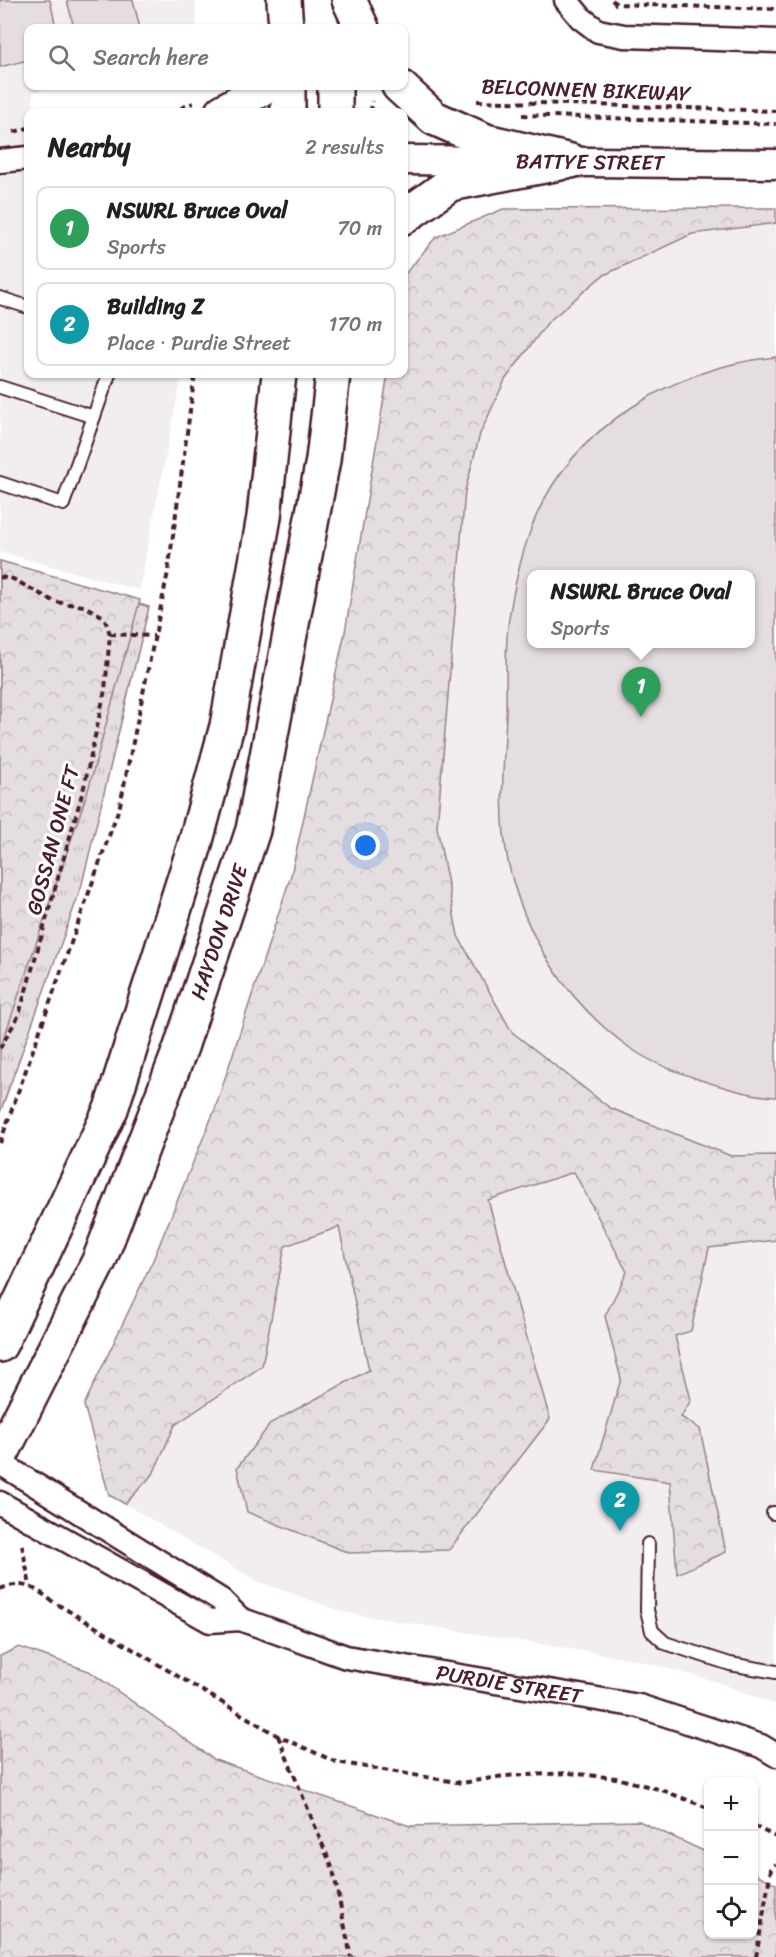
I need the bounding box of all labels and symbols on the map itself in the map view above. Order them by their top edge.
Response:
street label: BELCONNEN BIKEWAY [481,67,692,113]
street label: BATTYE STREET [516,142,666,182]
pin: 1 [622,668,660,717]
street label: GOSSAN ONE FT [15,760,92,919]
your location [351,831,380,860]
street label: HAYDON DRIVE [179,858,260,1005]
pin: 2 [600,1482,640,1531]
street label: PURDIE STREET [433,1653,586,1715]

